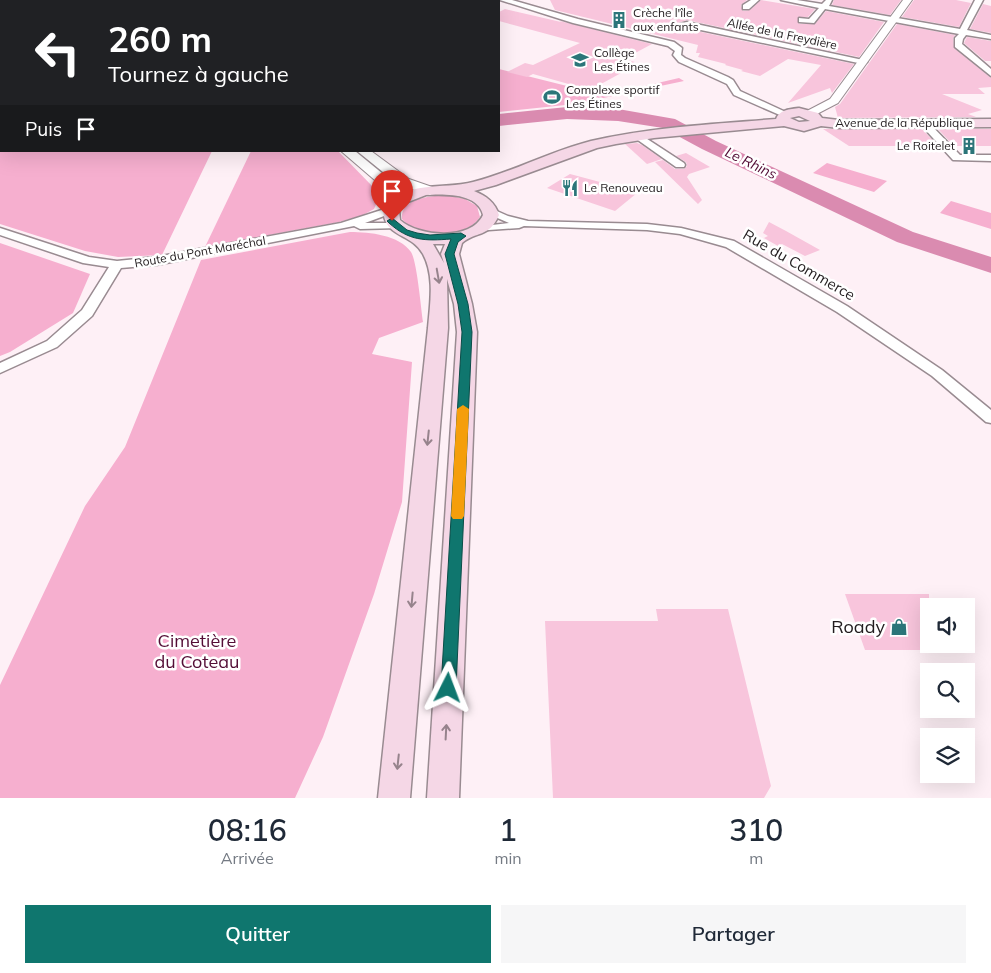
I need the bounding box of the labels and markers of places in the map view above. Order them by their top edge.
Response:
place label: Crèche l'île aux enfants [633,5,699,34]
building icon: Crèche l'île aux enfants [609,10,629,30]
place label: Collège Les Étines [594,45,650,74]
school or university icon: Collège Les Étines [570,50,590,70]
place label: Complexe sportif Les Étines [566,82,660,111]
sports icon: Complexe sportif Les Étines [542,87,562,107]
building icon: Le Roitelet [959,136,979,156]
place label: Le Roitelet [897,138,955,153]
pin [371,170,413,221]
restaurant icon: Le Renouveau [560,178,580,198]
place label: Le Renouveau [584,180,663,195]
place label: Roady [831,615,885,638]
shop icon: Roady [889,617,909,637]

